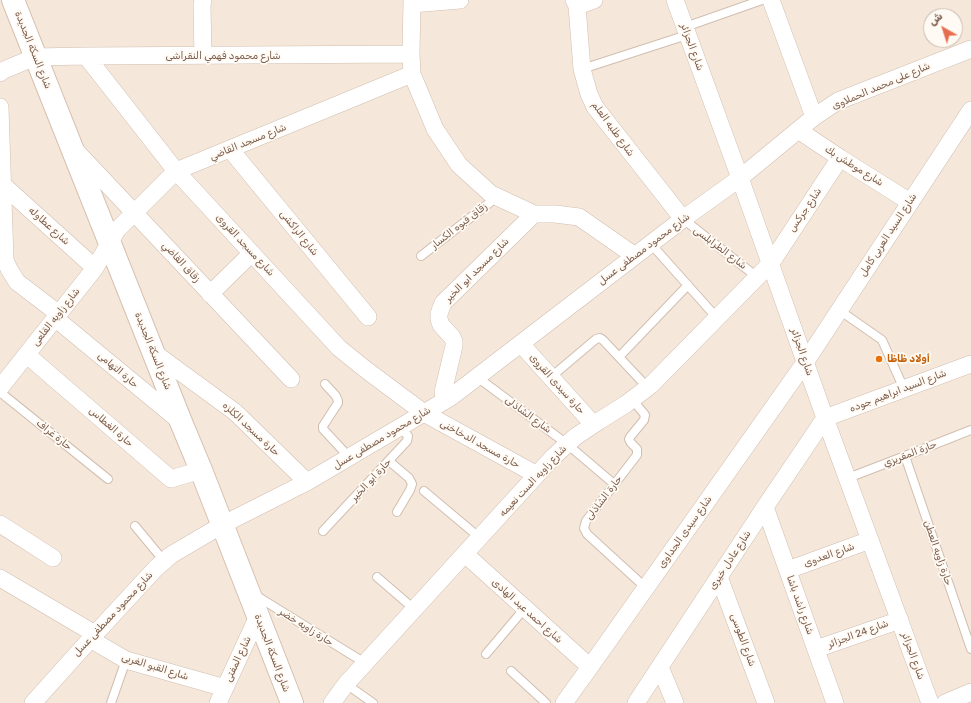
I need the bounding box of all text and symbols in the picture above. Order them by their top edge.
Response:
north arrow [923,8,963,48]
street label: شارع السكة الجديدة [12,9,54,91]
text: ش [926,10,945,28]
street label: شارع الجزائر [678,22,706,72]
street label: شارع محمود فهمي النقراشى [165,50,281,62]
street label: شارع على محمد الحملاوى [830,60,932,112]
street label: شارع طلبه العلم [589,99,637,159]
street label: شارع مسجد القاضي [208,121,288,163]
street label: شارع موطش بك [823,143,885,189]
street label: شارع جركس [786,186,824,234]
street label: شارع السيد العربى كامل [857,191,919,279]
street label: زقاق قبوه الكسار [429,200,489,252]
street label: شارع عطاوله [26,204,72,248]
street label: شارع الراكشى [277,208,321,258]
street label: شارع مسجد القروى [213,211,277,279]
street label: شارع محمود مصطفى عسل [596,211,692,287]
street label: شارع الطرابلسى [691,224,749,272]
street label: شارع مسجد ابو الخير [442,235,512,305]
street label: زقاق القاضي [159,239,203,285]
street label: شارع زاويه القلعى [30,285,82,349]
street label: شارع السكة الجديدة [132,310,174,392]
street label: شارع الجزائر [788,327,816,377]
street label: حارة التهامى [95,349,141,391]
street label: حارة سيدى القروى [527,351,587,417]
place label: أولاد ظاظا [887,353,930,365]
marker: أولاد ظاظا [874,354,884,364]
street label: شارع السيد ابراهيم جوده [848,367,948,415]
street label: شارع الشاذلى [502,394,554,436]
street label: حارة مسجد الكلزه [220,399,282,459]
street label: شارع محمود مصطفى عسل [331,404,433,472]
street label: حارة الغطاس [86,405,136,449]
street label: حارة غراف [34,417,74,453]
street label: حارة مسجد الدخاخنى [438,417,522,471]
street label: حارة المقريزي [882,438,938,470]
street label: شارع زاويه الست نعيمه [497,443,569,519]
street label: حارة ابو الخير [348,456,394,504]
street label: حارة الشاذلى [583,473,625,523]
street label: شارع سيدى الجداوى [656,494,714,570]
street label: حارة زاويه العطن [921,519,955,587]
street label: شارع عادل خيرى [706,528,754,592]
street label: شارع العدوى [802,540,856,570]
street label: شارع محمود مصطفى عسل [70,569,156,659]
street label: شارع راشد باشا [784,574,816,636]
street label: شارع احمد عبد الهادى [489,576,565,646]
street label: حارة زاويه خضر [277,606,335,648]
street label: شارع السكة الجديدة [252,612,292,694]
street label: شارع الطوسى [728,612,758,668]
street label: شارع 24 الجزائر [826,617,890,651]
street label: شارع الجزائر [899,631,927,681]
street label: شارع المفتى [222,634,254,684]
street label: شارع القبو الغربى [120,651,190,683]

